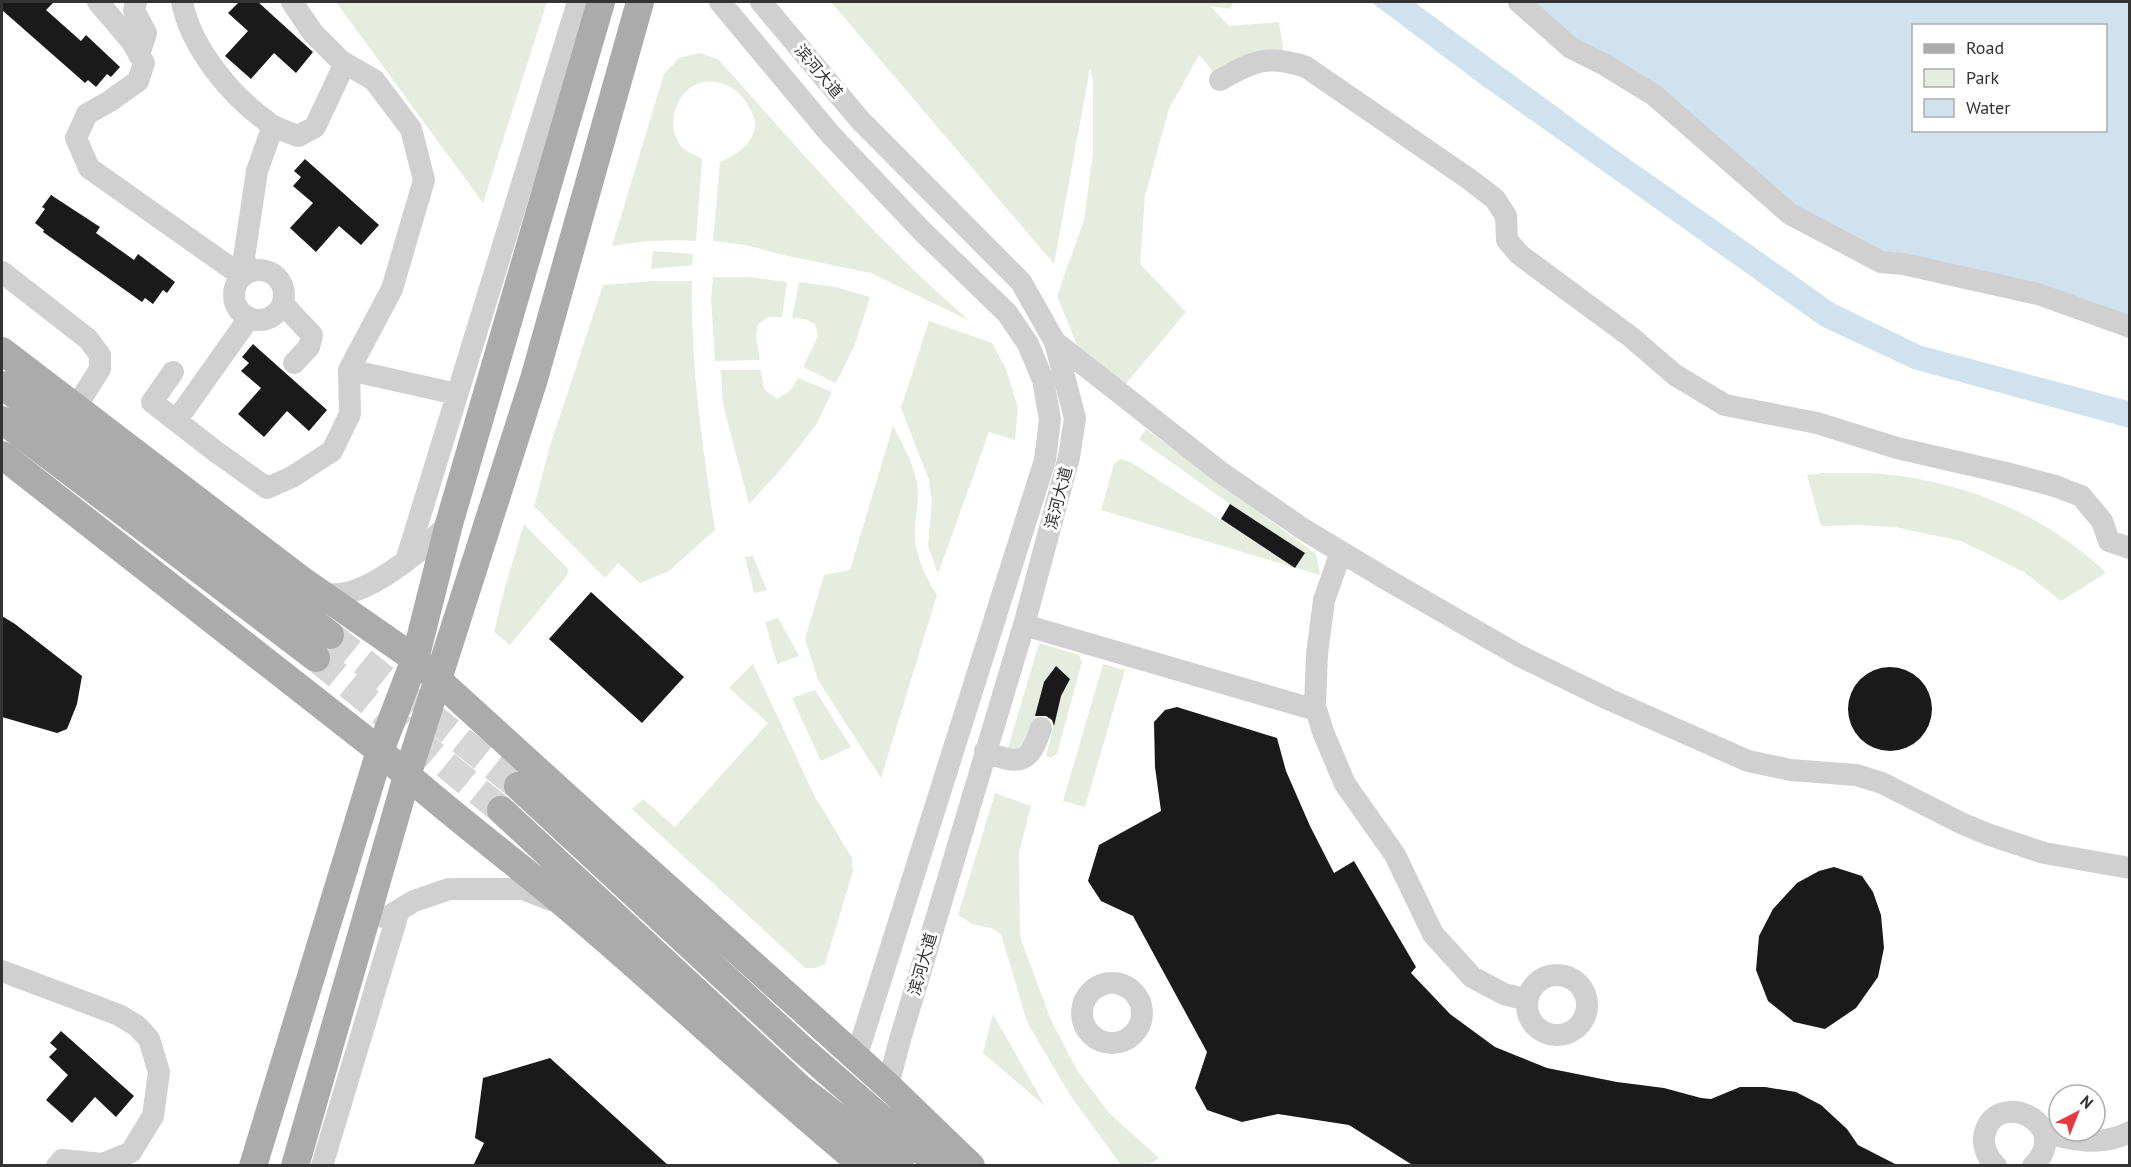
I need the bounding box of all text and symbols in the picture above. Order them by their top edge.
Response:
legend [1912,24,2107,132]
text: Road [1966,36,2004,59]
street label: 滨河大道 [791,40,847,102]
text: Park [1966,66,1999,89]
text: Water [1966,96,2010,119]
street label: 滨河大道 [1040,464,1076,532]
street label: 滨河大道 [904,930,940,998]
north arrow [2047,1083,2107,1143]
text: N [2076,1091,2098,1113]

